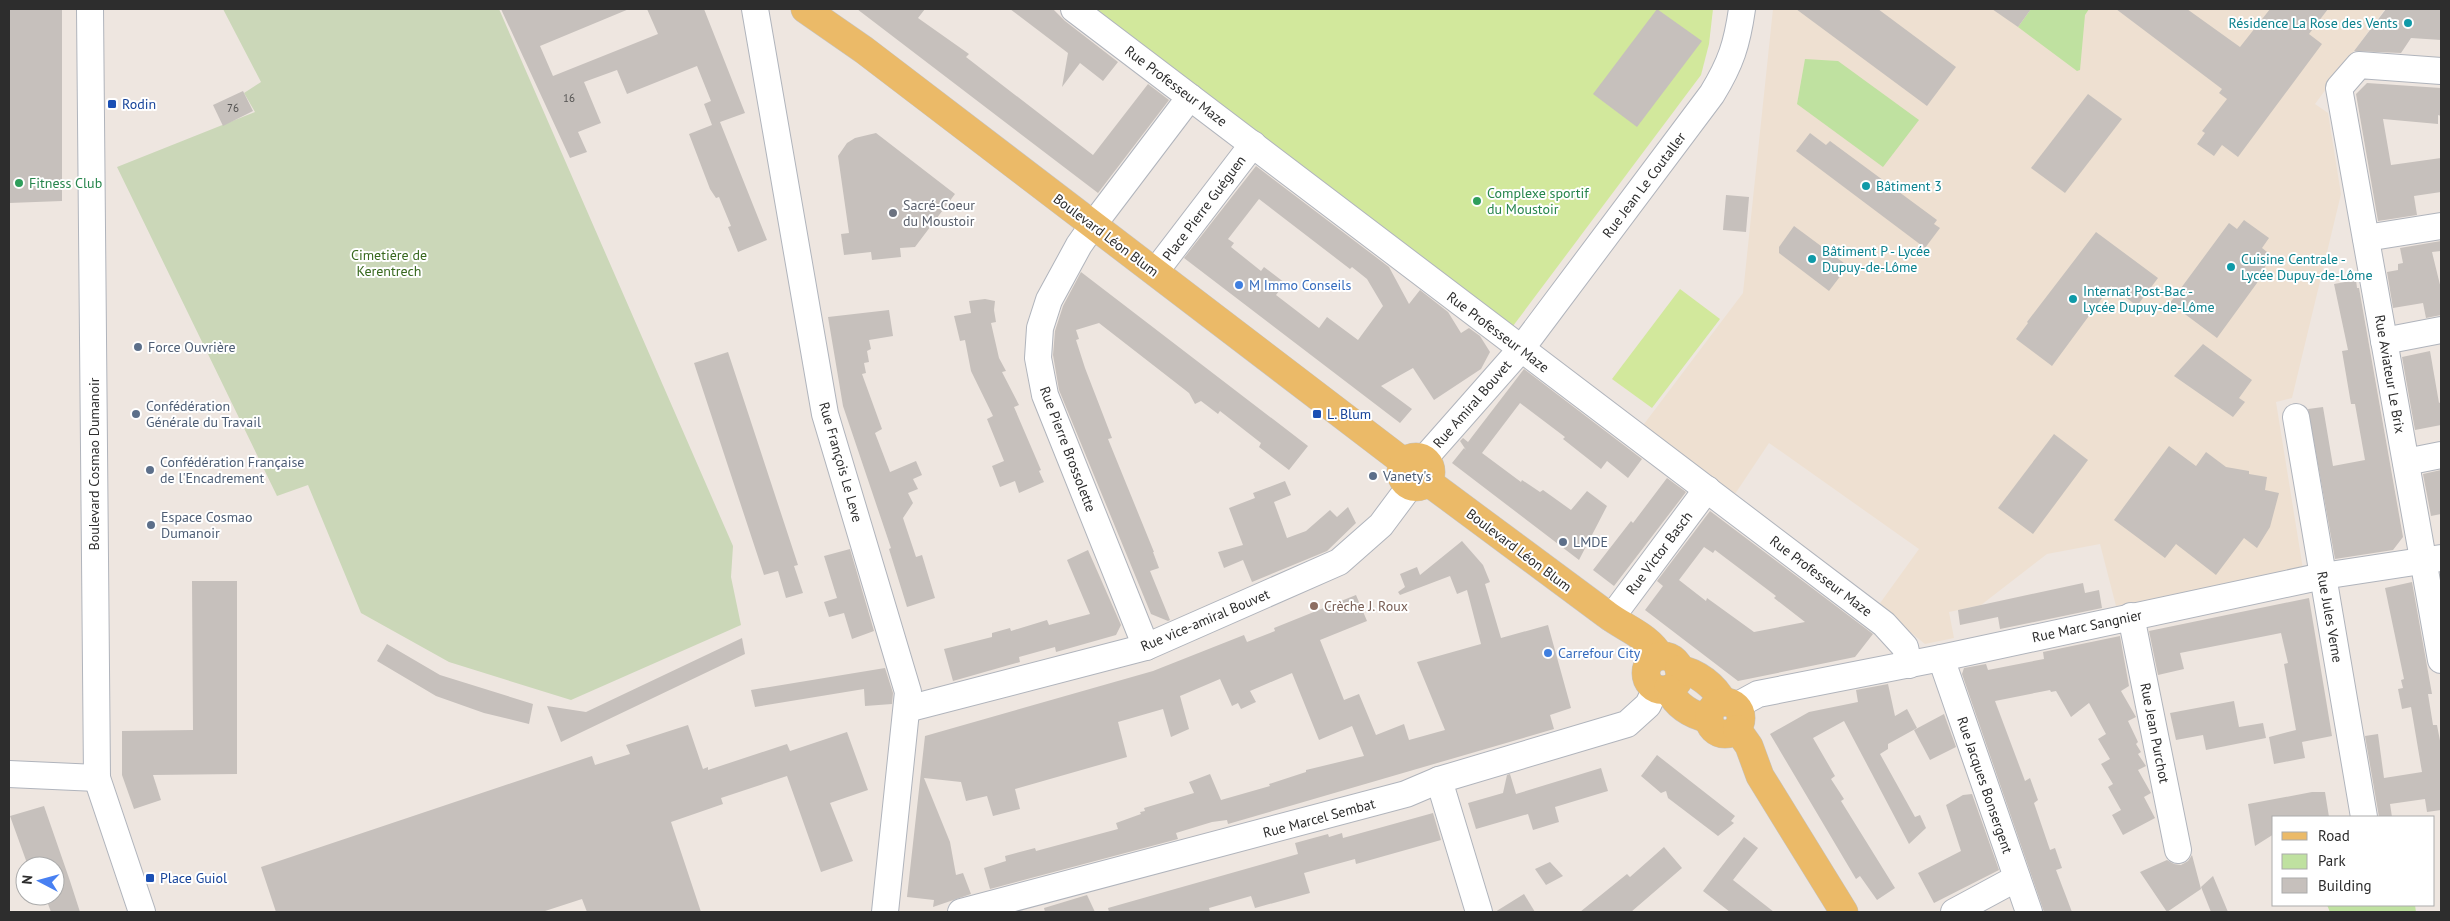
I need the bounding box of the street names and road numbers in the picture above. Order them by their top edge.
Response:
street label: Rue Professeur Maze [1121,42,1231,130]
street label: Rue Jean Le Coutaller [1598,128,1690,241]
street label: Place Pierre Guéguen [1158,152,1250,264]
street label: Boulevard Léon Blum [1050,190,1162,280]
street label: Rue Professeur Maze [1443,288,1553,376]
street label: Rue Aviateur Le Brix [2371,313,2409,435]
street label: Rue Amiral Bouvet [1429,356,1515,452]
street label: Boulevard Cosmao Dumanoir [85,377,103,550]
street label: Rue Pierre Brossolette [1036,384,1100,514]
street label: Rue François Le Leve [815,400,867,524]
street label: Boulevard Léon Blum [1463,505,1575,595]
street label: Rue Victor Basch [1622,508,1696,598]
street label: Rue Professeur Maze [1766,532,1876,620]
street label: Rue Jules Verne [2313,570,2347,664]
street label: Rue vice-amiral Bouvet [1138,585,1272,655]
street label: Rue Marc Sangnier [2030,606,2144,646]
street label: Rue Jean Purchot [2136,681,2174,785]
street label: Rue Jacques Bonsergent [1953,714,2017,856]
street label: Rue Marcel Sembat [1261,794,1377,842]

